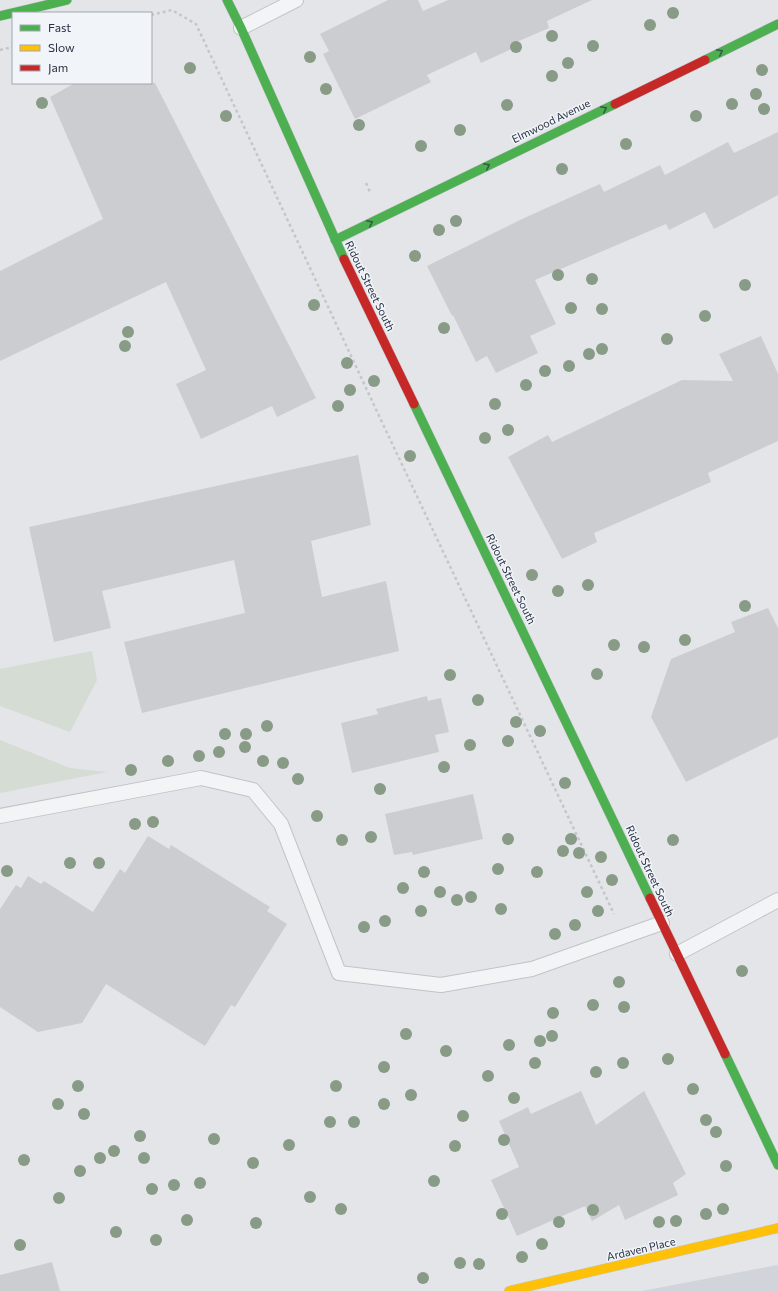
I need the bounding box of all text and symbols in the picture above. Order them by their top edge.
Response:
legend [12,12,152,84]
text: Fast [48,20,71,34]
text: Slow [48,40,75,54]
one-way arrow [716,49,724,57]
text: Jam [48,60,68,75]
street label: Elmwood Avenue [509,96,592,145]
one-way arrow [599,106,607,114]
one-way arrow [483,163,490,171]
one-way arrow [366,220,373,228]
street label: Ridout Street South [343,238,398,333]
street label: Ridout Street South [484,531,539,626]
street label: Ridout Street South [624,823,677,918]
street label: Ardaven Place [605,1234,677,1263]

